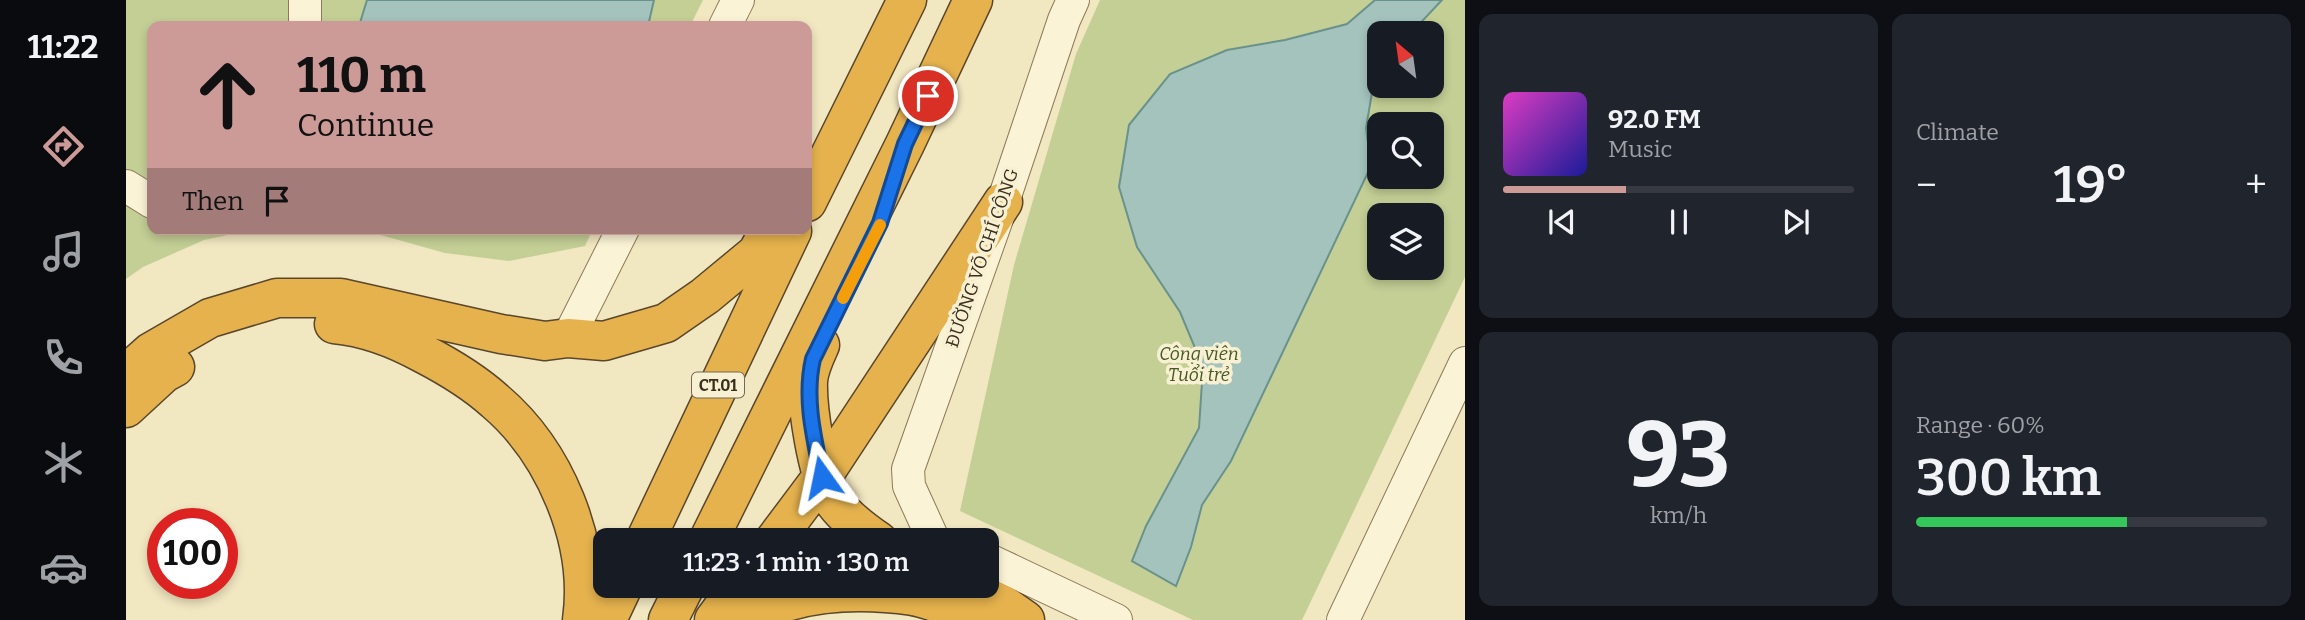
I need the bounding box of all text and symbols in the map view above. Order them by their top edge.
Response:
north arrow [1367,21,1444,98]
map controls [1367,21,1444,280]
text: 11:22 [27,28,99,66]
text: 110 m [297,46,426,105]
icon: ahead [182,49,273,140]
pin [898,66,958,126]
icon: arrive [909,77,947,115]
text: 92.0 FM [1608,104,1701,135]
text: Continue [297,106,434,144]
button: search [1367,112,1444,189]
text: Climate [1916,118,1999,146]
icon: directions [39,122,88,171]
text: Music [1608,135,1672,163]
text: 19° [2054,153,2129,216]
text: − [1916,162,1937,208]
text: + [2245,162,2267,208]
street label: ĐƯỜNG VÕ CHÍ CÔNG [940,165,1023,350]
icon: arrive [258,182,296,220]
text: Then [182,186,244,217]
button: layers [1367,203,1444,280]
icon: previous [1543,203,1581,241]
icon: pause [1660,203,1698,241]
icon: next [1777,203,1815,241]
icon: music [39,227,88,276]
icon: phone [39,333,88,382]
park label: Công viên Tuổi trẻ [1159,343,1239,386]
road number: CT.01 [692,372,744,398]
text: 93 [1626,401,1731,510]
text: Range · 60% [1916,411,2045,439]
icon: climate [39,438,88,487]
position arrow [785,440,859,514]
text: 300 km [1916,446,2101,509]
text: km/h [1650,501,1707,529]
speed limit sign: 100 [147,508,238,599]
icon: car [39,543,88,592]
text: 11:23 · 1 min · 130 m [683,547,909,578]

